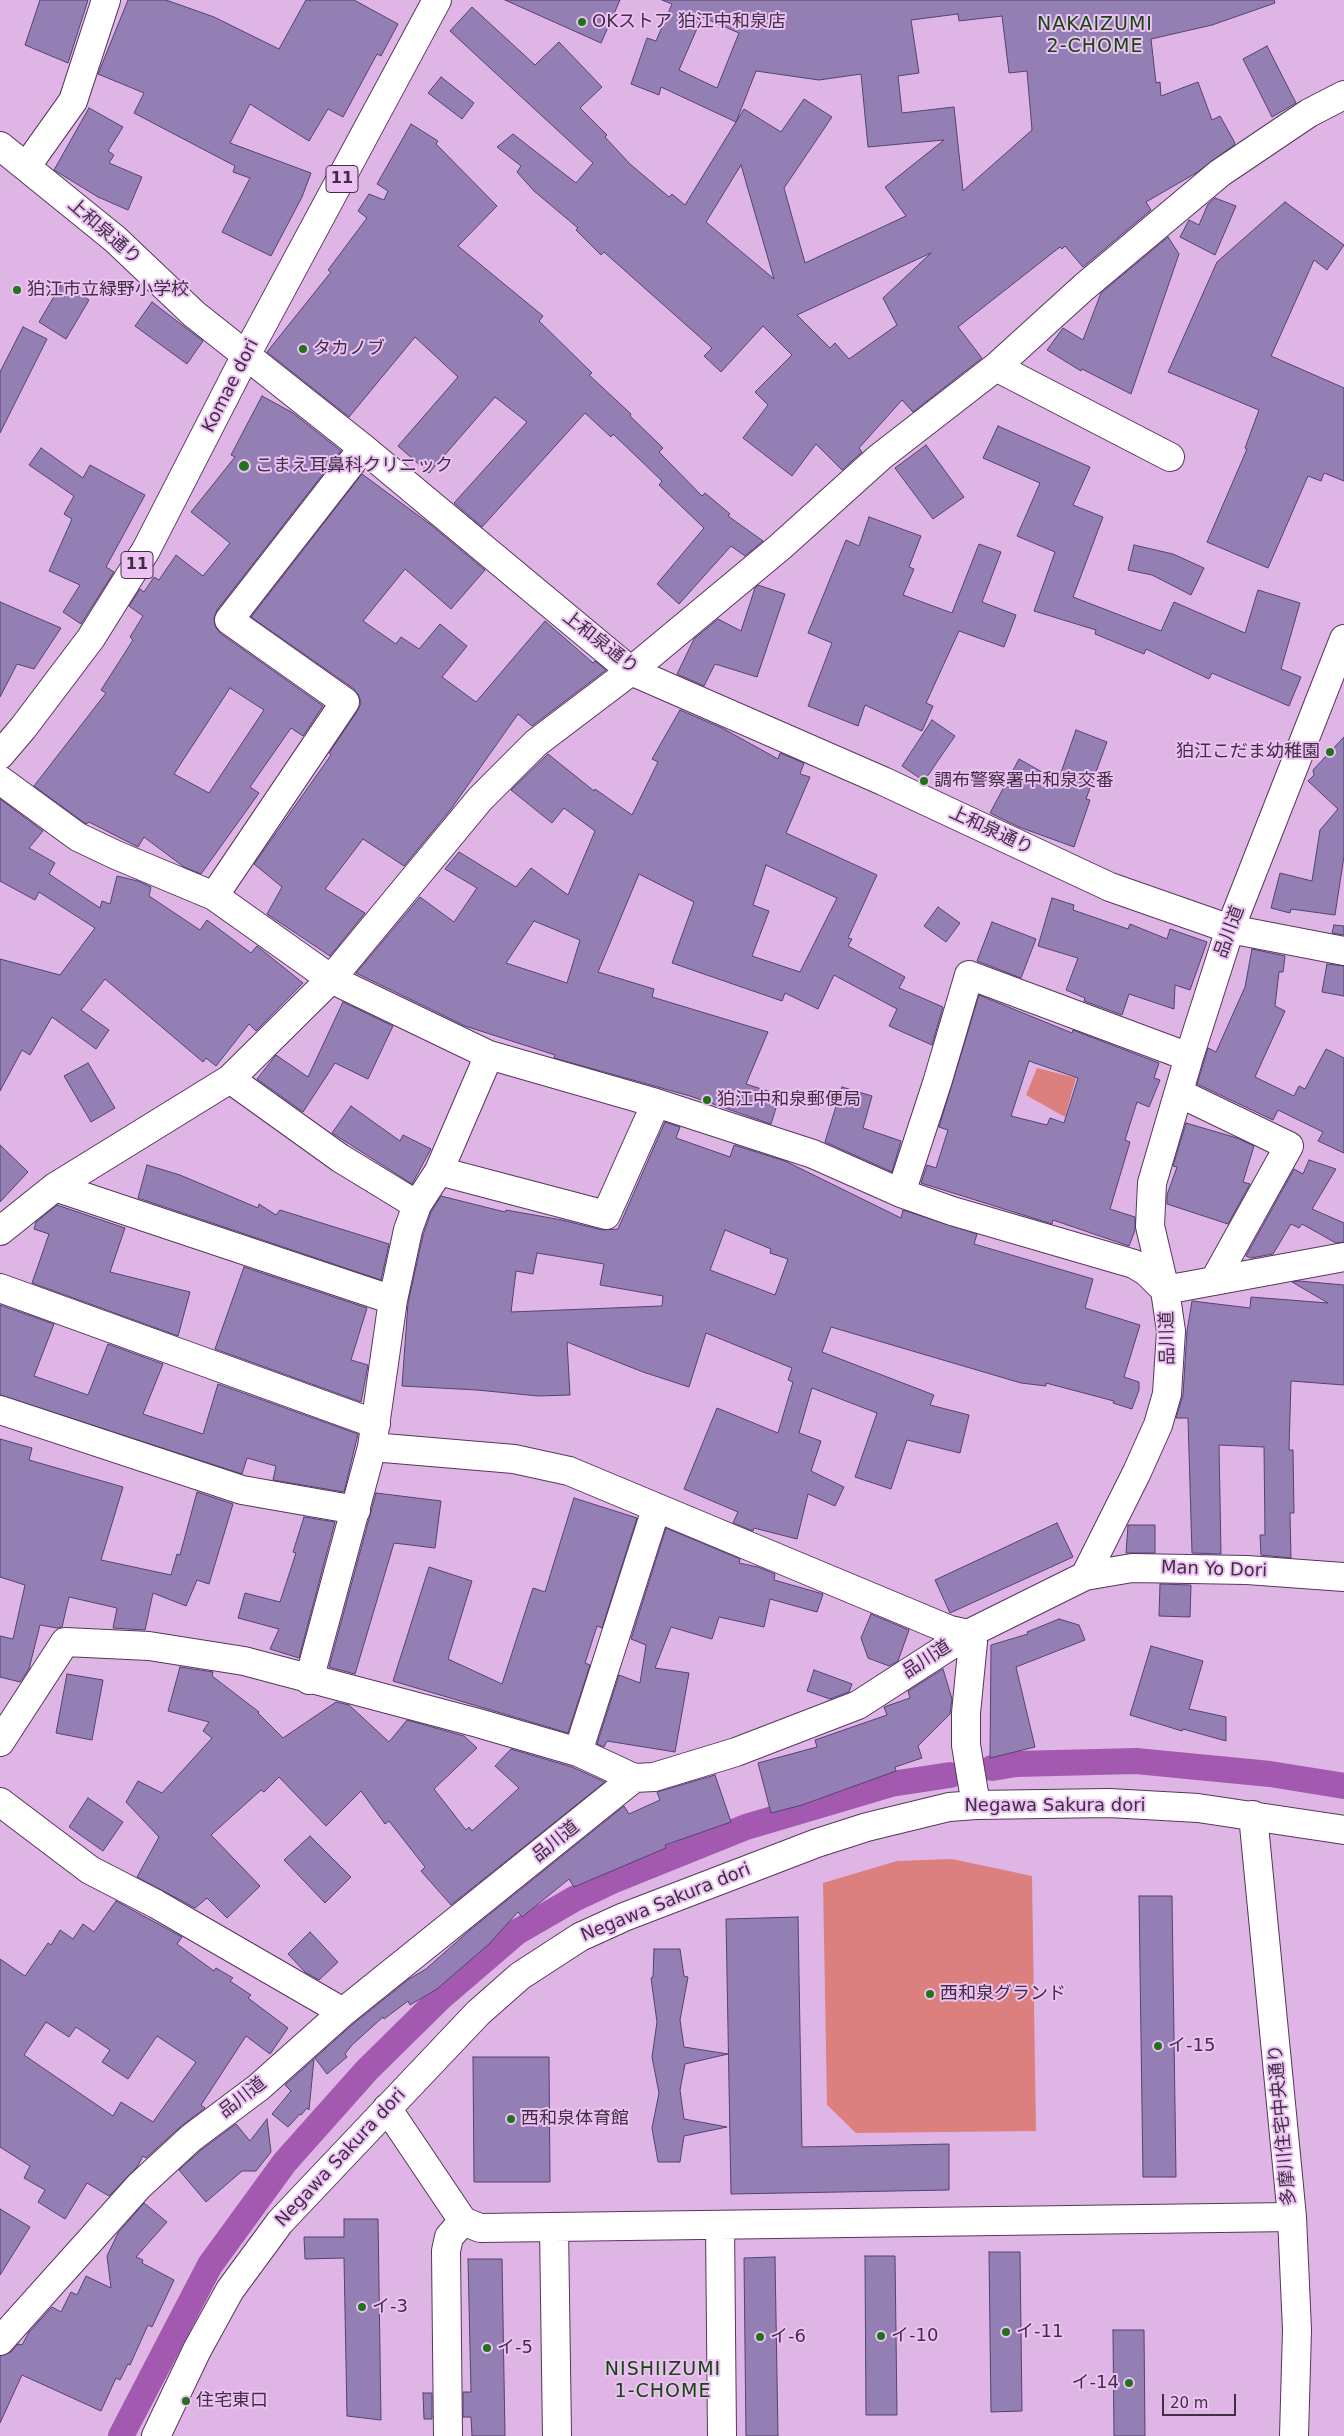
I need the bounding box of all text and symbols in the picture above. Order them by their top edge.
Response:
place label: OKストア 狛江中和泉店 [592,11,786,33]
district label: NAKAIZUMI 2-CHOME [1036,14,1154,58]
marker: OKストア 狛江中和泉店 [576,16,588,28]
road number: 11 [326,165,358,192]
street label: 上和泉通り [63,194,145,270]
place label: 狛江市立緑野小学校 [27,279,189,301]
marker: 狛江市立緑野小学校 [11,284,23,296]
street label: Komae dori [198,336,264,436]
place label: タカノブ [313,338,385,360]
marker: タカノブ [297,343,309,355]
place label: こまえ耳鼻科クリニック [255,455,453,477]
marker: こまえ耳鼻科クリニック [237,459,251,473]
road number: 11 [121,552,153,578]
street label: 上和泉通り [558,607,642,679]
place label: 狛江こだま幼稚園 [1176,741,1320,763]
marker: 狛江こだま幼稚園 [1324,746,1336,758]
place label: 調布警察署中和泉交番 [934,770,1114,792]
marker: 調布警察署中和泉交番 [918,775,930,787]
street label: 上和泉通り [946,802,1036,860]
street label: 品川道 [1211,903,1249,961]
place label: 狛江中和泉郵便局 [717,1089,861,1111]
marker: 狛江中和泉郵便局 [701,1094,713,1106]
street label: 品川道 [1157,1311,1179,1365]
street label: Man Yo Dori [1161,1557,1267,1583]
street label: 品川道 [898,1636,956,1684]
street label: Negawa Sakura dori [964,1795,1146,1817]
street label: 品川道 [528,1817,584,1867]
street label: Negawa Sakura dori [578,1859,754,1947]
place label: 西和泉グランド [940,1983,1066,2005]
marker: 西和泉グランド [924,1988,936,2000]
place label: イ-15 [1168,2035,1215,2057]
marker: イ-15 [1152,2040,1164,2052]
street label: 多摩川住宅中央通り [1265,2043,1301,2207]
street label: 品川道 [215,2073,271,2123]
street label: Negawa Sakura dori [271,2084,411,2232]
place label: 西和泉体育館 [521,2108,629,2130]
marker: 西和泉体育館 [505,2113,517,2125]
place label: イ-3 [372,2296,408,2318]
marker: イ-3 [356,2301,368,2313]
place label: イ-11 [1016,2321,1063,2343]
place label: イ-10 [891,2325,938,2347]
place label: イ-6 [770,2326,806,2348]
marker: イ-11 [1000,2326,1012,2338]
marker: イ-10 [875,2330,887,2342]
marker: イ-6 [754,2331,766,2343]
place label: イ-5 [497,2337,533,2359]
marker: イ-5 [481,2342,493,2354]
district label: NISHIIZUMI 1-CHOME [604,2359,722,2403]
place label: イ-14 [1072,2372,1119,2394]
marker: イ-14 [1123,2377,1135,2389]
scale bar [1164,2384,1238,2416]
place label: 住宅東口 [196,2390,268,2412]
text: 20 m [1170,2394,1208,2412]
marker: 住宅東口 [180,2395,192,2407]

